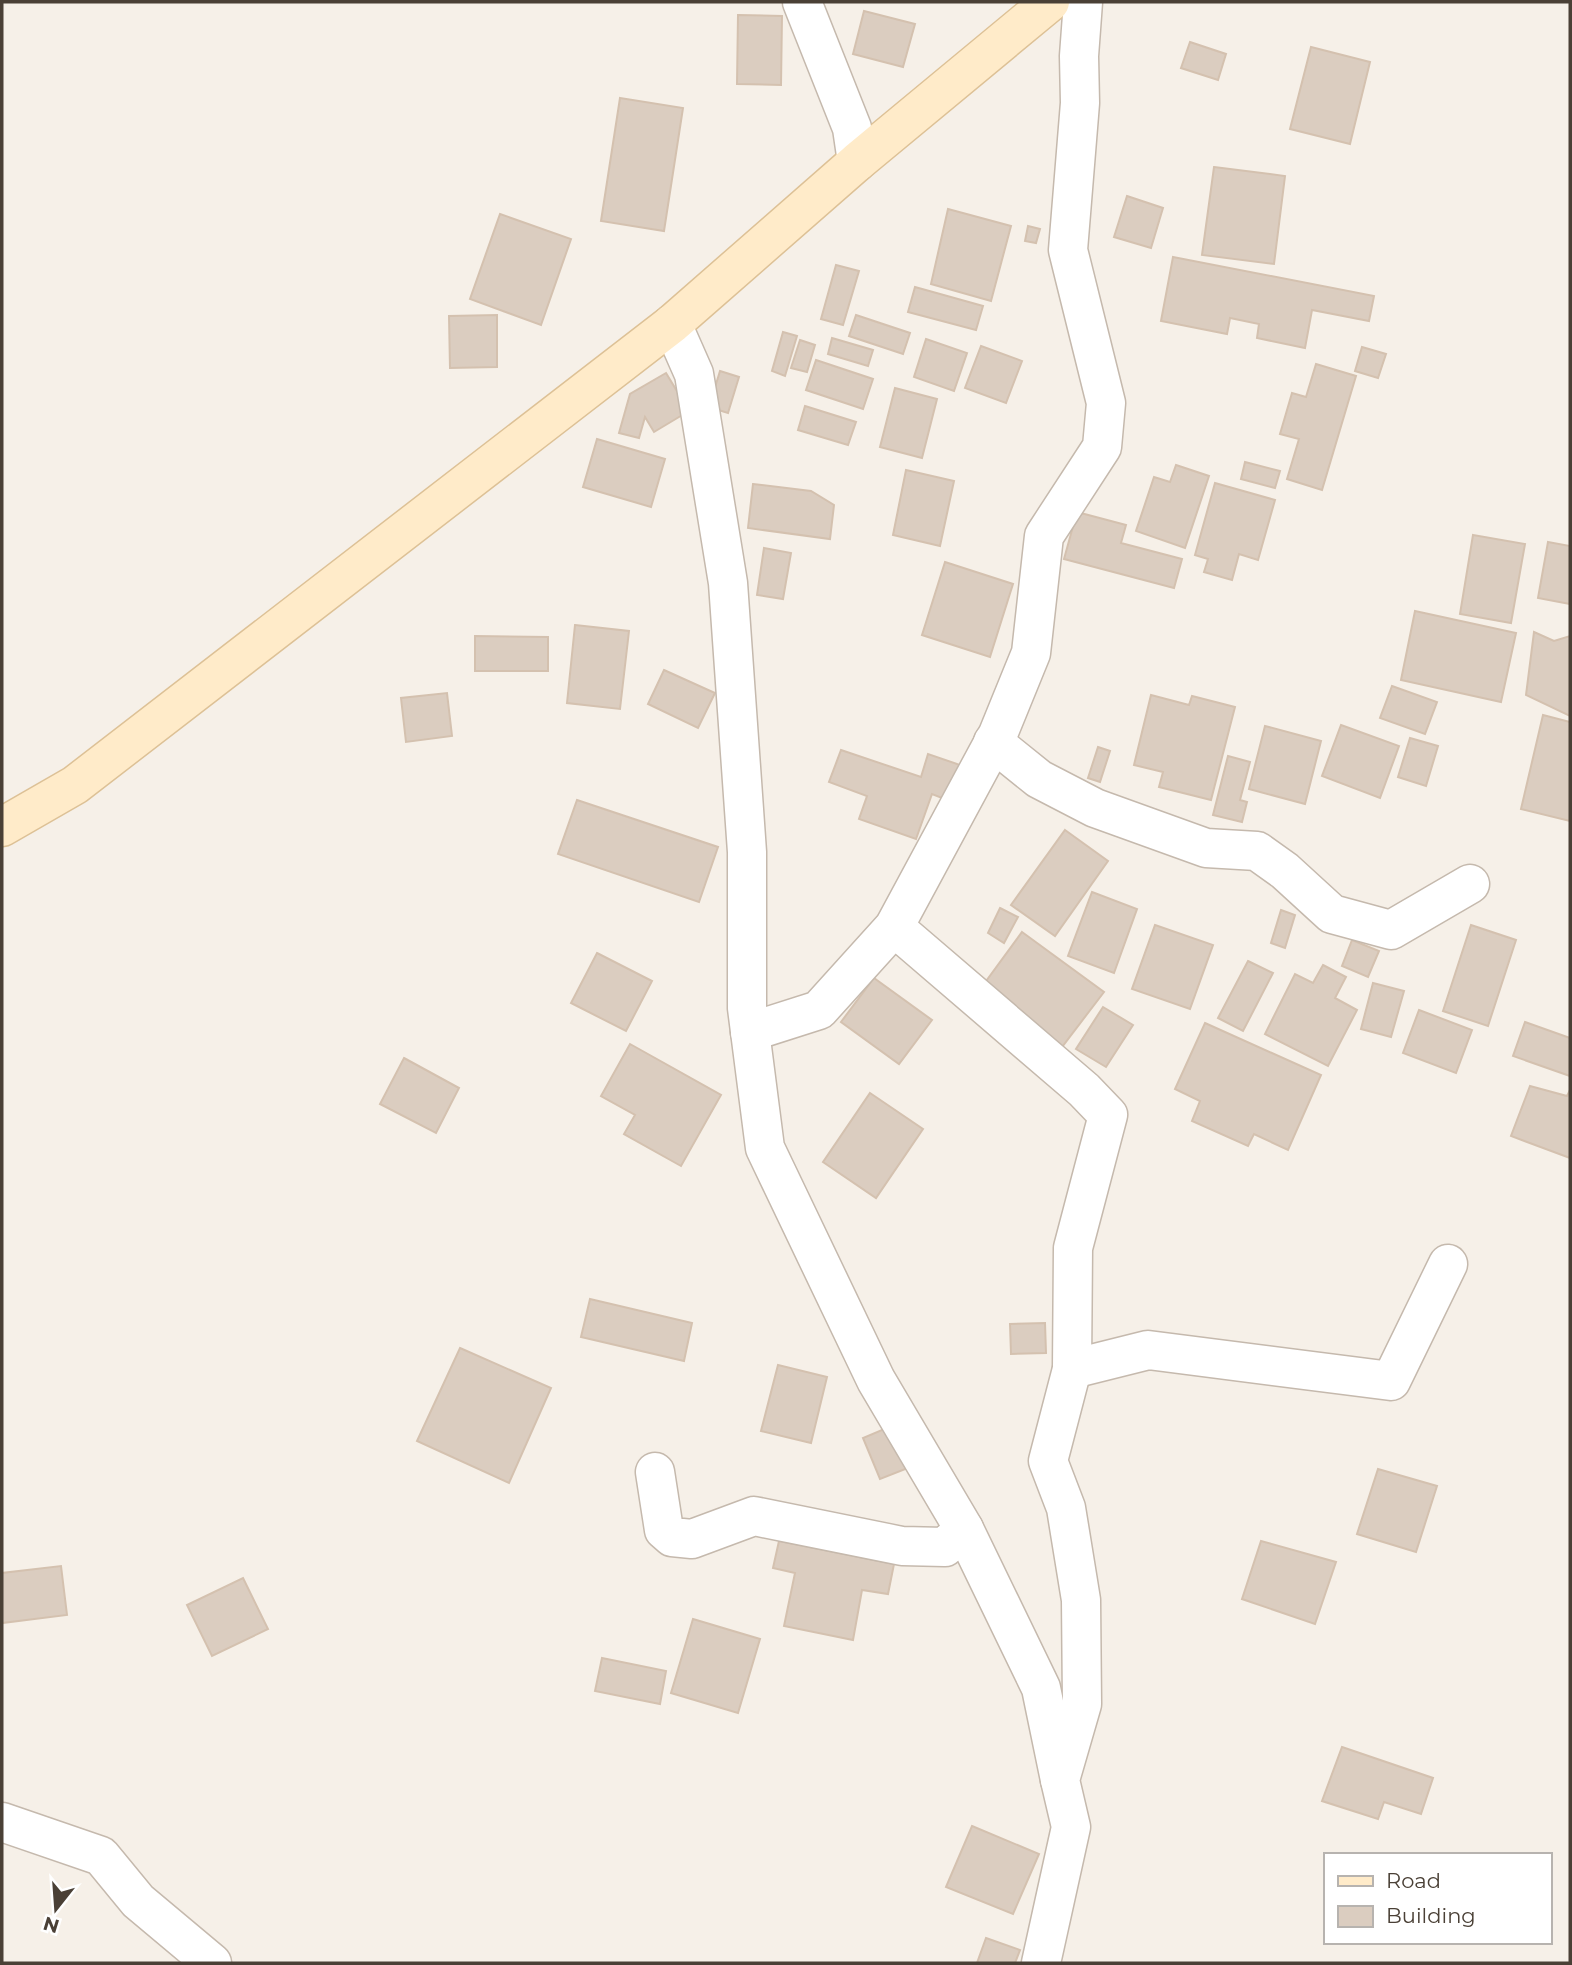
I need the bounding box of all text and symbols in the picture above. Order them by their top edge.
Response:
legend [1324,1853,1551,1944]
text: Road [1386,1868,1441,1893]
north arrow [21,1874,91,1944]
text: Building [1386,1903,1476,1928]
text: N [40,1912,62,1938]

